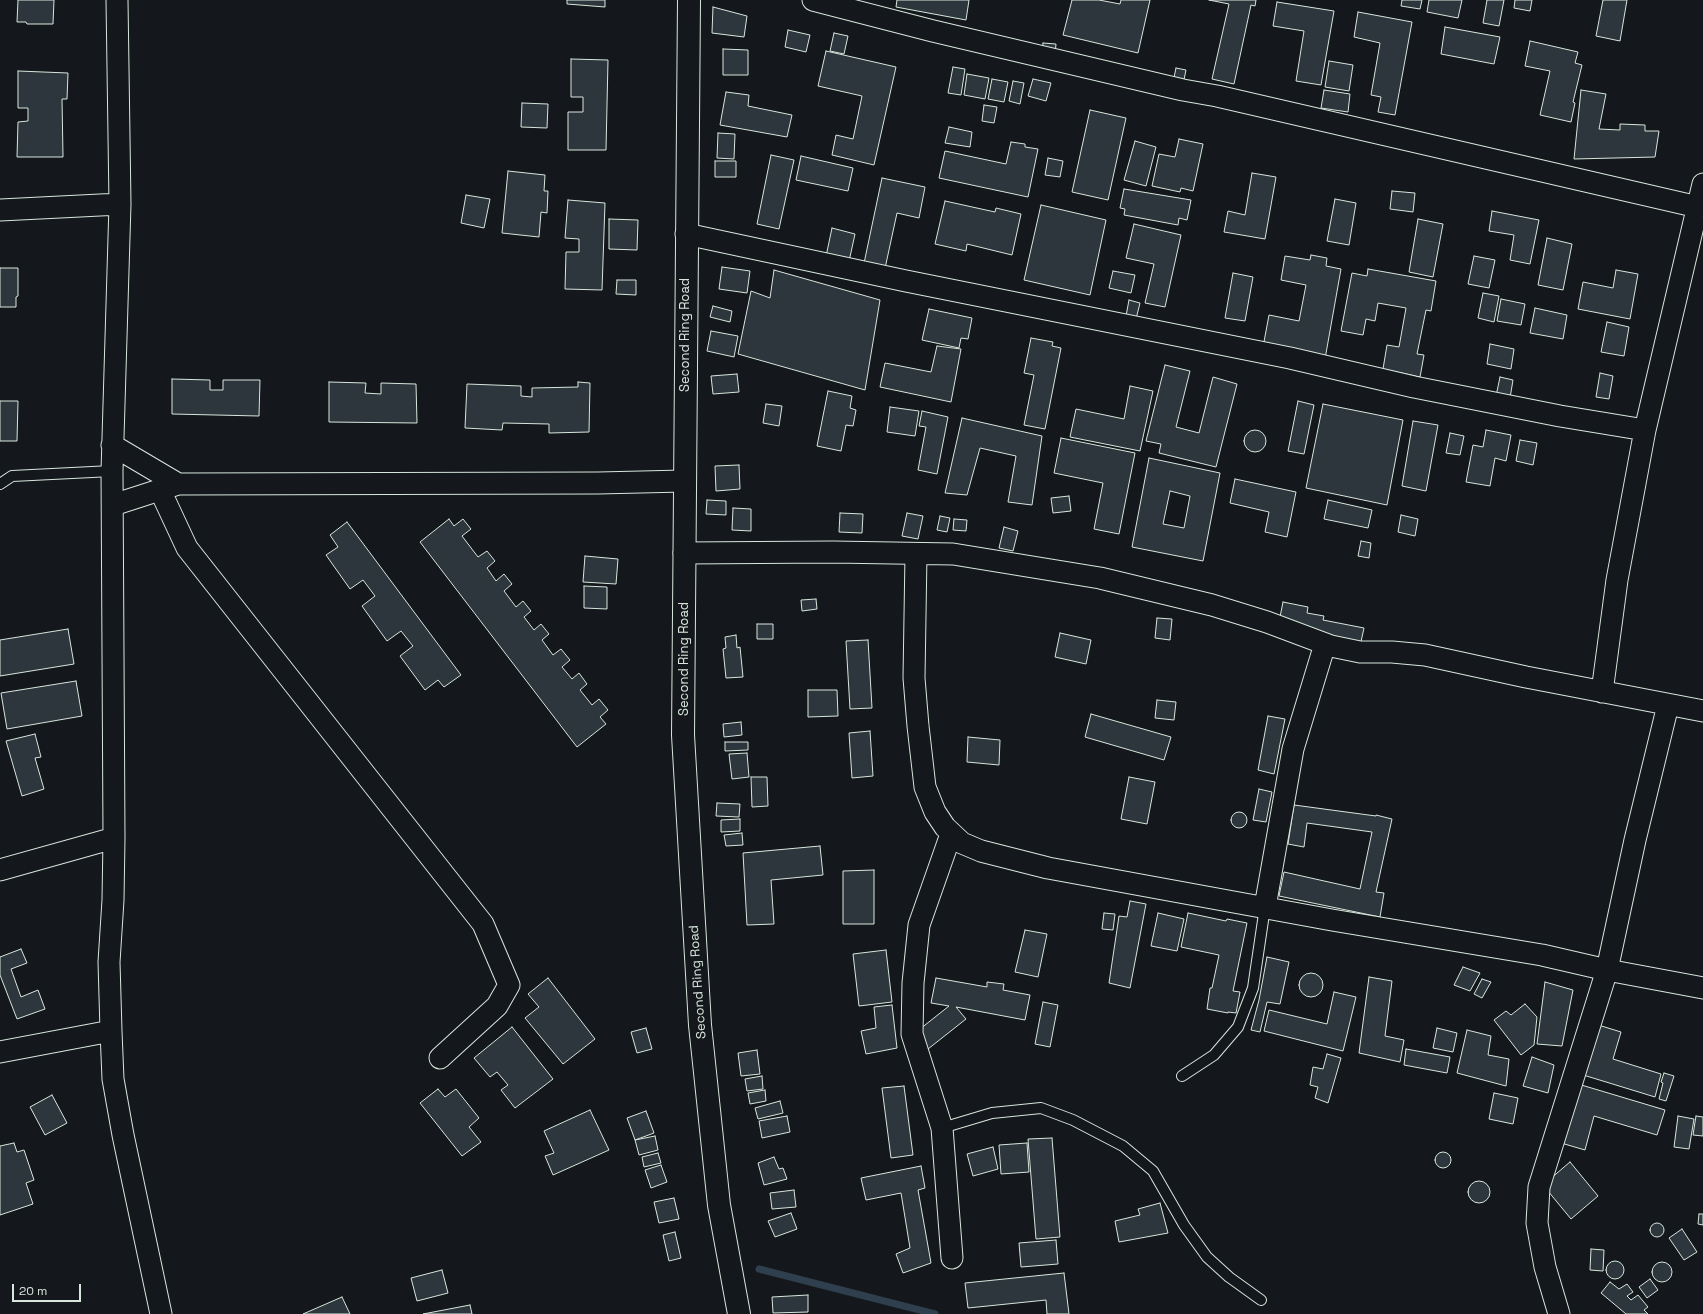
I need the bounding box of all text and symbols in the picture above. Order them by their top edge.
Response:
street label: Second Ring Road [677,278,693,392]
street label: Second Ring Road [676,602,692,716]
street label: Second Ring Road [686,925,710,1039]
scale bar [14,1276,83,1302]
text: 20 m [19,1283,47,1299]

